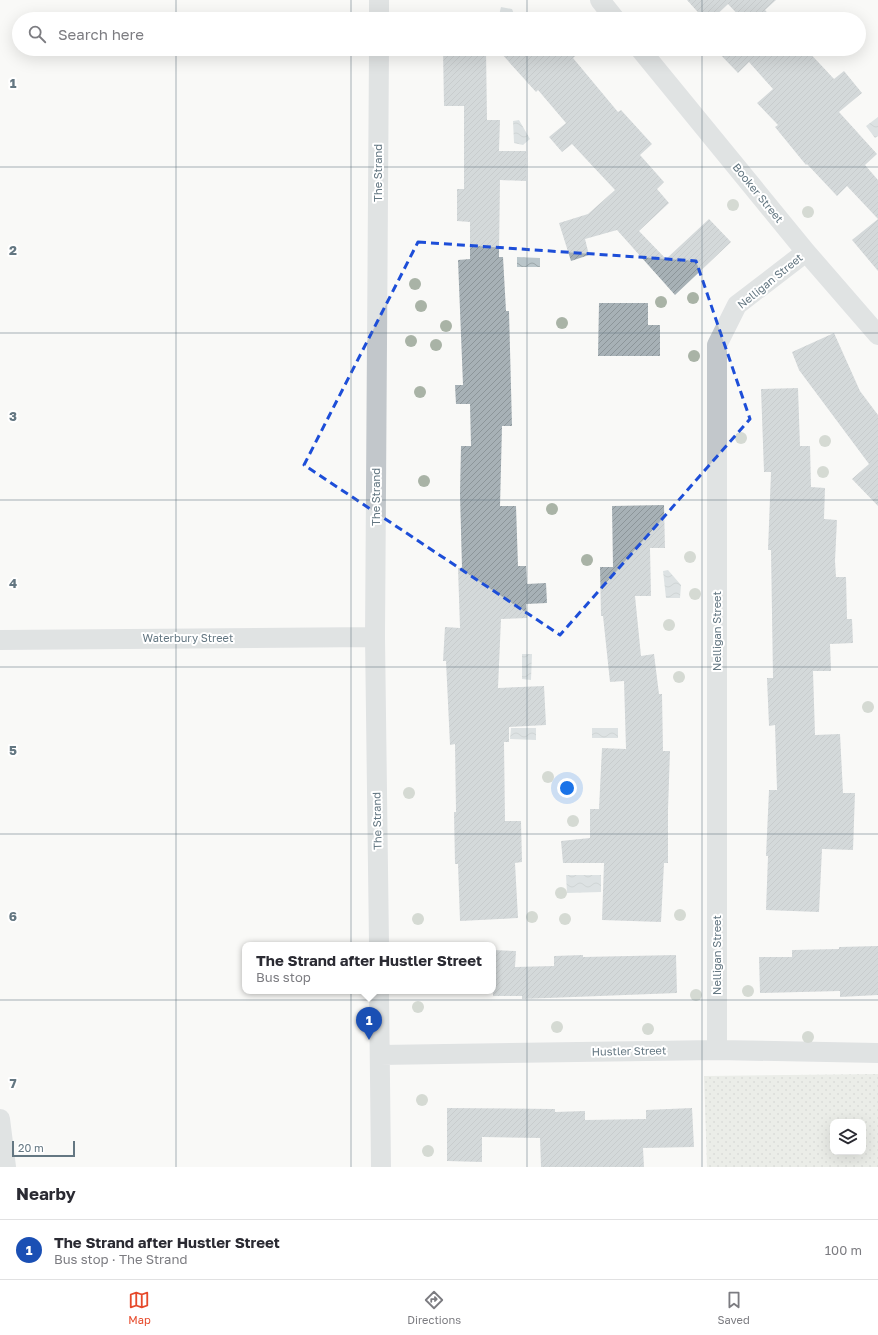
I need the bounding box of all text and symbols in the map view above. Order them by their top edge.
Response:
search box [12,12,866,56]
icon: search [26,23,48,45]
text: Search here [58,25,144,43]
text: 1 [10,75,17,91]
street label: The Strand [371,144,384,202]
street label: Booker Street [731,160,786,225]
text: 2 [9,242,17,258]
street label: Nelligan Street [735,250,805,311]
text: 3 [9,408,17,424]
street label: The Strand [369,468,382,526]
text: 4 [9,575,17,591]
street label: Nelligan Street [710,591,723,671]
street label: Waterbury Street [143,631,233,644]
text: 5 [9,742,17,758]
your location [557,778,577,798]
street label: The Strand [369,792,384,850]
text: 6 [9,908,17,924]
street label: Nelligan Street [710,915,723,995]
popup [242,942,496,994]
text: The Strand after Hustler Street [256,951,482,969]
text: Bus stop [256,969,311,985]
pin: 1 [356,1007,382,1040]
street label: Hustler Street [592,1043,666,1058]
text: 7 [9,1075,17,1091]
map controls [830,1119,866,1155]
button: layers [830,1119,866,1155]
scale bar [12,1139,75,1158]
text: 20 m [18,1141,44,1154]
text: Nearby [16,1183,76,1204]
text: The Strand after Hustler Street [54,1233,280,1251]
text: 1 [26,1242,32,1258]
text: 100 m [825,1242,862,1258]
text: Bus stop · The Strand [54,1251,187,1267]
tab: Map [128,1289,151,1326]
tab: Directions [407,1289,461,1326]
tab: Saved [718,1289,750,1326]

